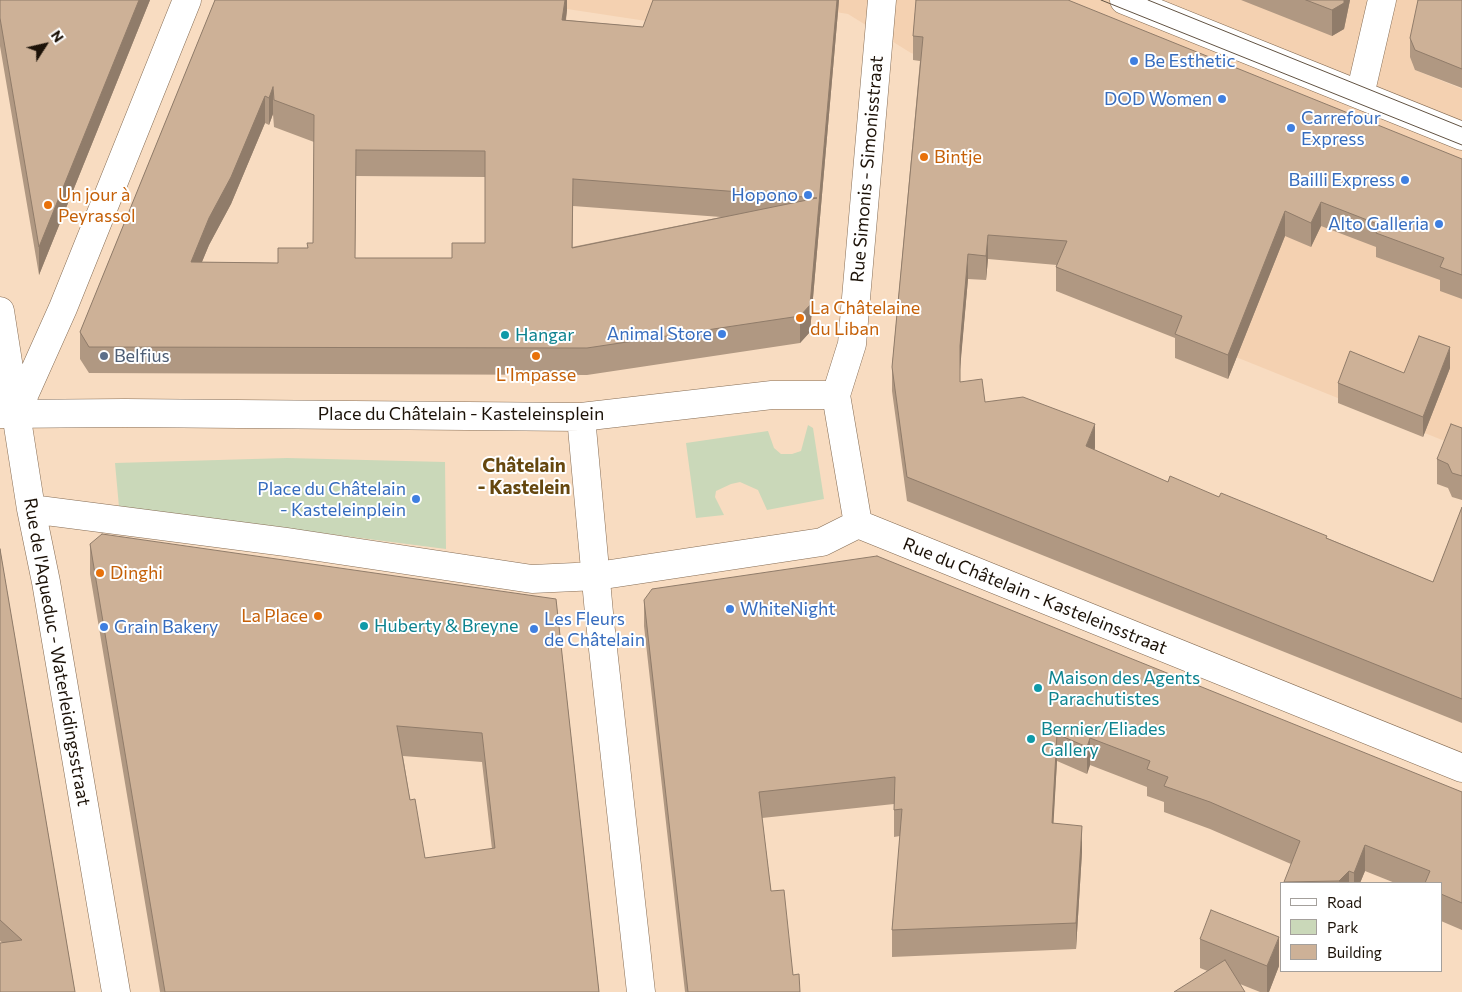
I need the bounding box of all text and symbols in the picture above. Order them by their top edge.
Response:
north arrow [20,20,70,70]
text: N [48,27,68,45]
place label: Be Esthetic [1144,50,1235,72]
street label: Rue Simonis - Simonisstraat [846,55,888,283]
marker: Be Esthetic [1128,55,1140,67]
place label: DOD Women [1104,88,1212,110]
marker: DOD Women [1216,93,1228,105]
place label: Carrefour Express [1301,107,1381,150]
marker: Carrefour Express [1285,122,1297,134]
place label: Bintje [934,146,982,168]
marker: Bintje [918,151,930,163]
place label: Bailli Express [1288,169,1395,191]
marker: Bailli Express [1399,174,1411,186]
place label: Un jour à Peyrassol [58,184,136,226]
place label: Hopono [731,184,798,206]
marker: Hopono [802,189,814,201]
marker: Un jour à Peyrassol [42,199,54,211]
place label: Alto Galleria [1328,213,1429,235]
marker: Alto Galleria [1433,218,1445,230]
place label: La Châtelaine du Liban [810,297,920,340]
marker: La Châtelaine du Liban [794,312,806,324]
place label: Animal Store [607,323,712,345]
place label: Hangar [515,324,574,346]
marker: Animal Store [716,328,728,340]
marker: Hangar [499,329,511,341]
place label: Belfius [114,345,170,367]
marker: Belfius [98,350,110,362]
marker: L'Impasse [530,350,542,362]
place label: L'Impasse [496,364,576,386]
street label: Place du Châtelain - Kasteleinsplein [318,403,604,425]
district label: Châtelain - Kastelein [477,455,571,499]
place label: Place du Châtelain - Kasteleinplein [257,478,406,520]
marker: Place du Châtelain - Kasteleinplein [410,493,422,505]
street label: Rue de l'Aqueduc - Waterleidingsstraat [19,496,95,808]
street label: Rue du Châtelain - Kasteleinsstraat [900,533,1170,659]
place label: Dinghi [110,562,163,584]
marker: Dinghi [94,567,106,579]
place label: WhiteNight [740,598,836,620]
marker: WhiteNight [724,603,736,615]
place label: La Place [241,605,308,627]
place label: Les Fleurs de Châtelain [544,608,645,650]
marker: La Place [312,610,324,622]
place label: Huberty & Breyne [374,615,519,637]
place label: Grain Bakery [114,616,218,638]
marker: Huberty & Breyne [358,620,370,632]
marker: Grain Bakery [98,621,110,633]
marker: Les Fleurs de Châtelain [528,623,540,635]
place label: Maison des Agents Parachutistes [1048,667,1200,710]
marker: Maison des Agents Parachutistes [1032,682,1044,694]
place label: Bernier/Eliades Gallery [1041,718,1166,761]
marker: Bernier/Eliades Gallery [1025,733,1037,745]
legend [1280,882,1442,972]
text: Road [1327,893,1362,911]
text: Park [1327,918,1358,936]
text: Building [1327,943,1382,961]

